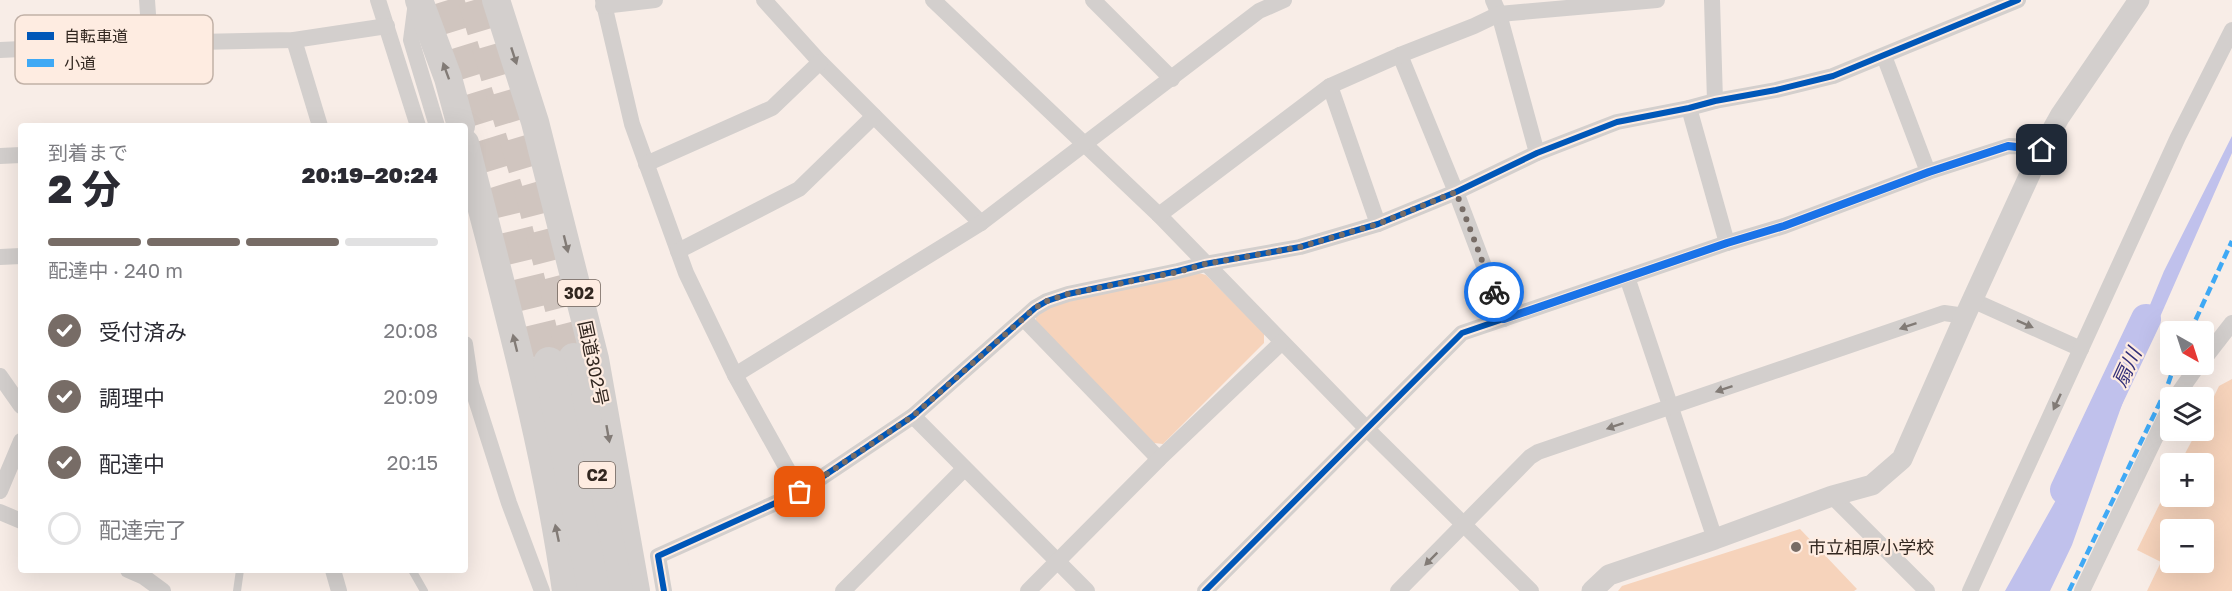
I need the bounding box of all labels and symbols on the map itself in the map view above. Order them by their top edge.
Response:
legend [15,15,213,84]
text: 自転車道 [64,26,128,46]
one-way arrow [510,47,519,65]
text: 小道 [64,53,96,73]
one-way arrow [440,62,450,80]
pin [2016,124,2067,175]
one-way arrow [562,235,571,253]
courier [1464,262,1524,322]
road number: 302 [558,280,600,306]
street label: 国道302号 [574,319,614,407]
one-way arrow [2017,319,2035,329]
one-way arrow [1899,321,1917,331]
north arrow [2160,321,2214,375]
one-way arrow [510,334,520,352]
water label: 扇川 [2107,342,2146,390]
one-way arrow [1715,385,1733,394]
one-way arrow [2052,394,2061,411]
one-way arrow [1606,422,1624,431]
one-way arrow [604,424,613,443]
road number: C2 [579,462,615,488]
pin [774,466,825,517]
one-way arrow [552,523,561,542]
place label: 市立相原小学校 [1808,536,1934,558]
marker: 市立相原小学校 [1789,540,1803,554]
one-way arrow [1425,551,1439,565]

